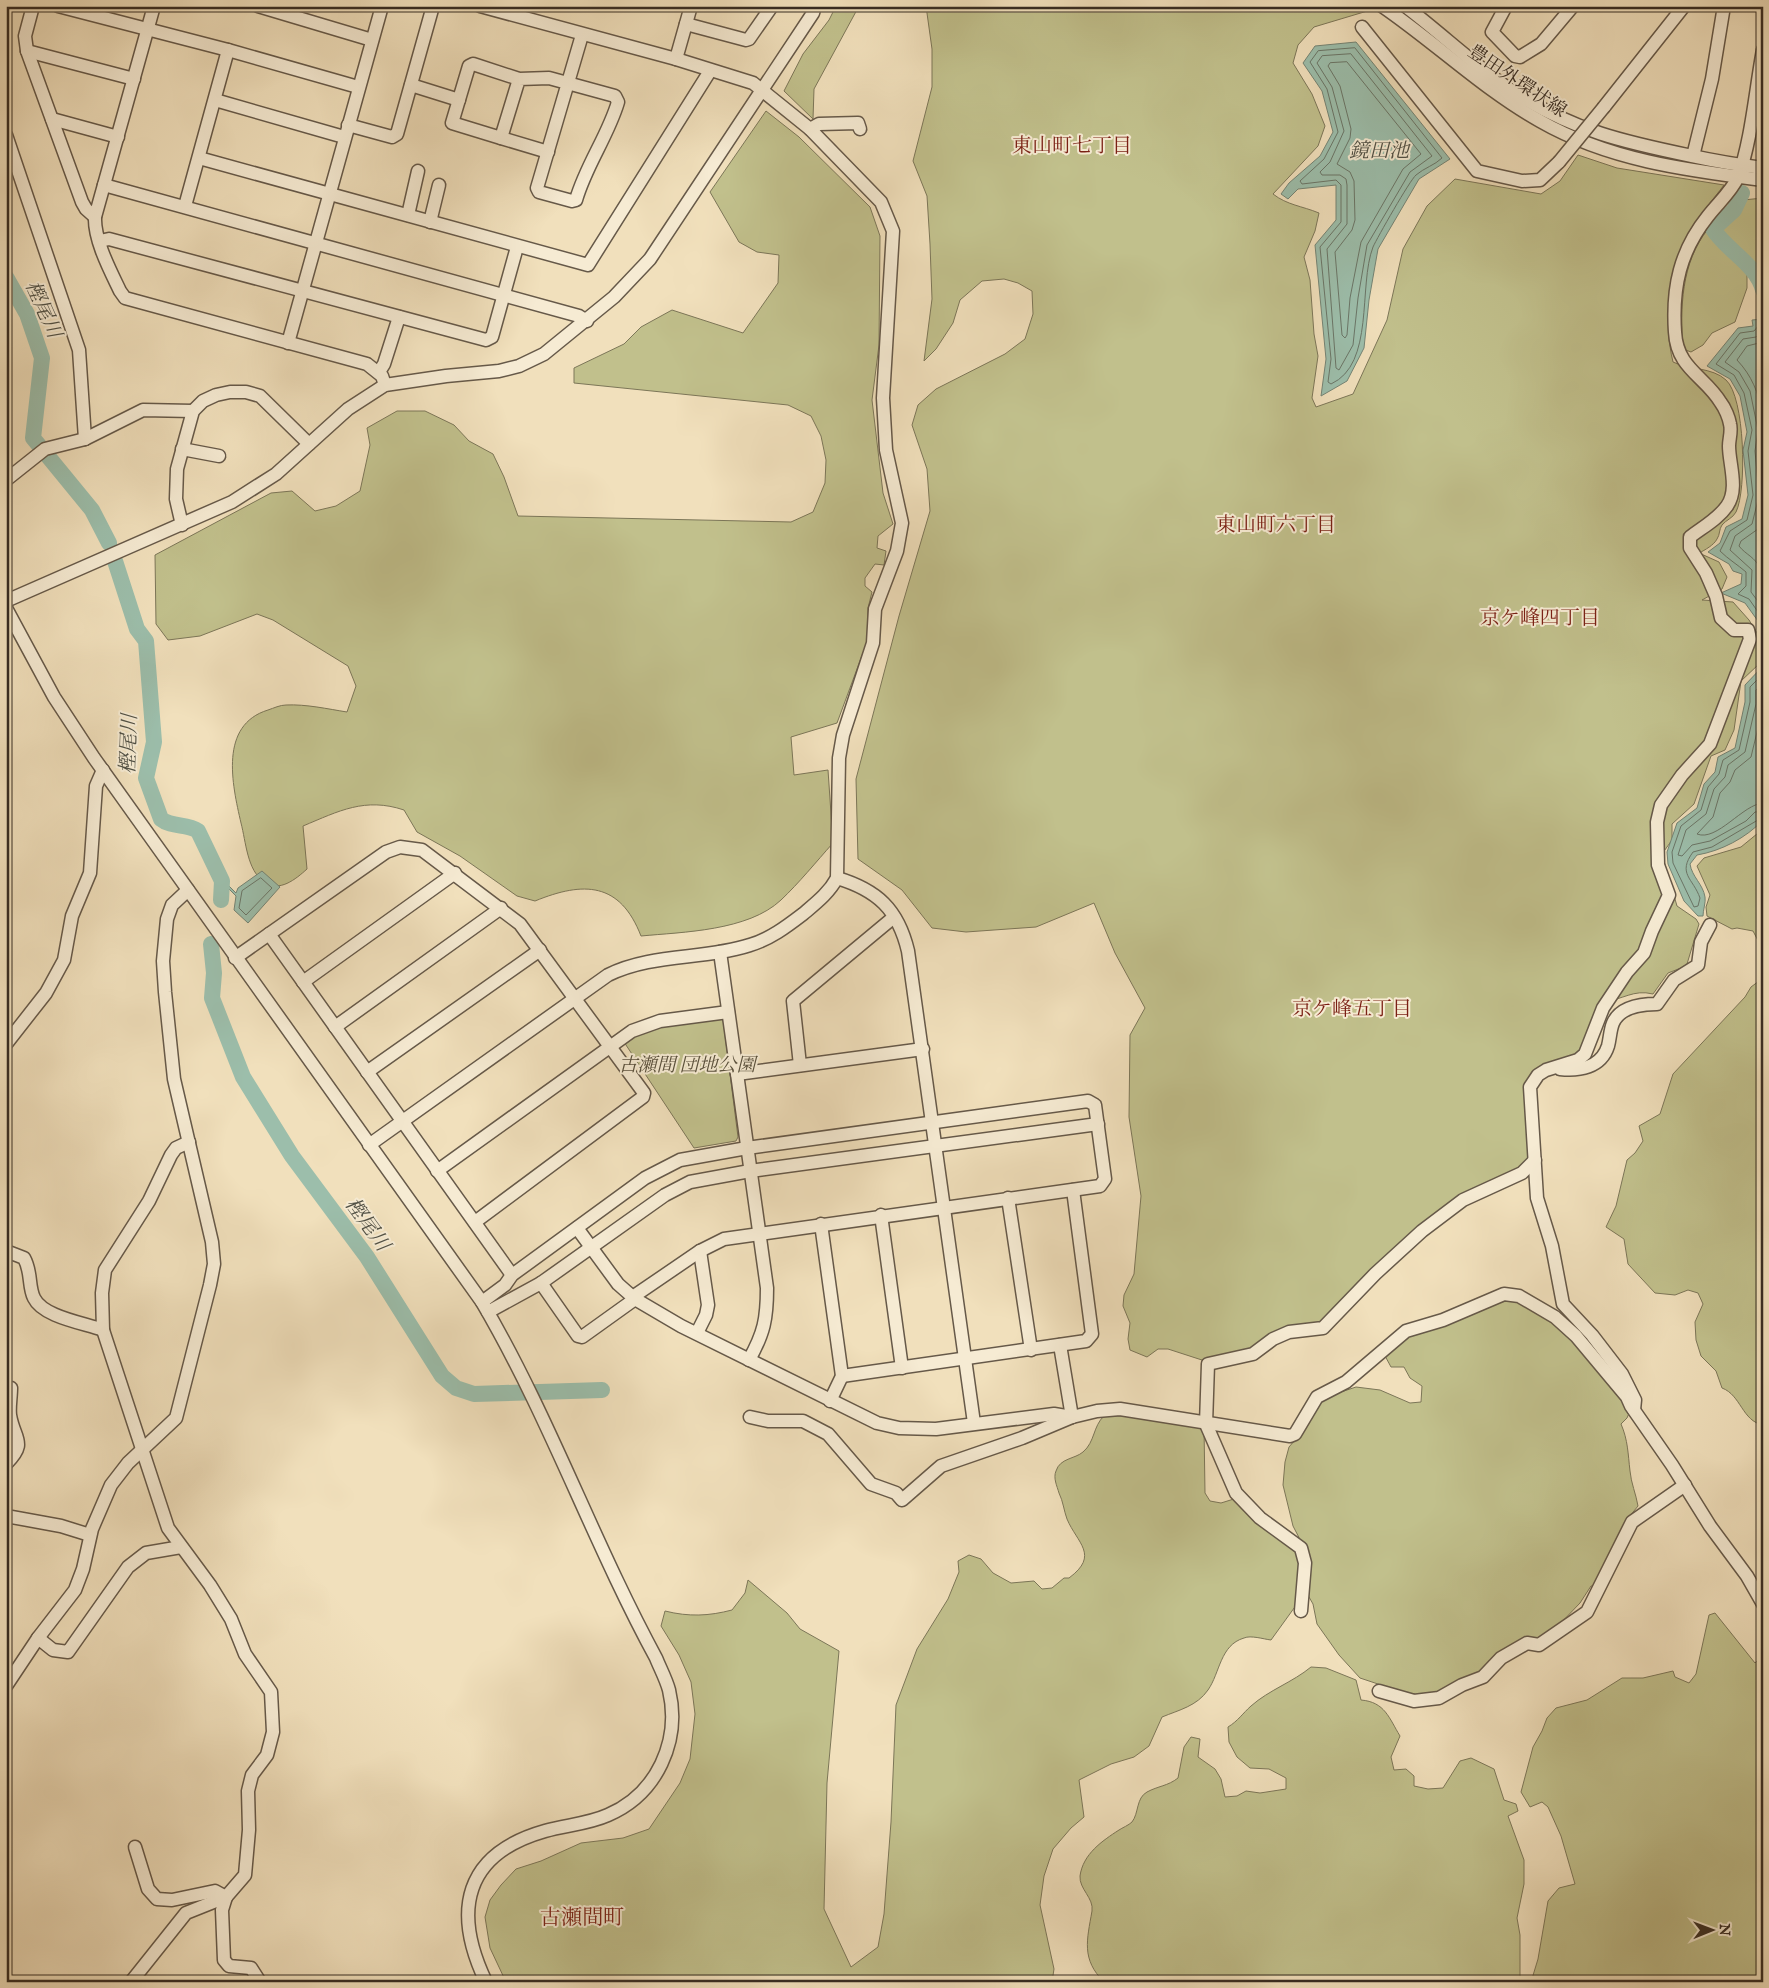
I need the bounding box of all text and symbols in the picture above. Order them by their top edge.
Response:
street label: 豊田外環状線 [1463,40,1571,123]
district label: 東山町七丁目 [1012,134,1132,159]
water label: 鏡田池 [1349,139,1411,164]
water label: 樫尾川 [19,277,67,344]
district label: 東山町六丁目 [1216,513,1336,538]
district label: 京ケ峰四丁目 [1480,606,1600,631]
water label: 樫尾川 [116,712,143,774]
district label: 京ケ峰五丁目 [1292,997,1412,1022]
park label: 古瀬間 団地公園 [619,1054,758,1078]
water label: 樫尾川 [339,1193,396,1258]
district label: 古瀬間町 [540,1905,624,1932]
north arrow [1686,1906,1736,1956]
text: N [1715,1923,1733,1936]

